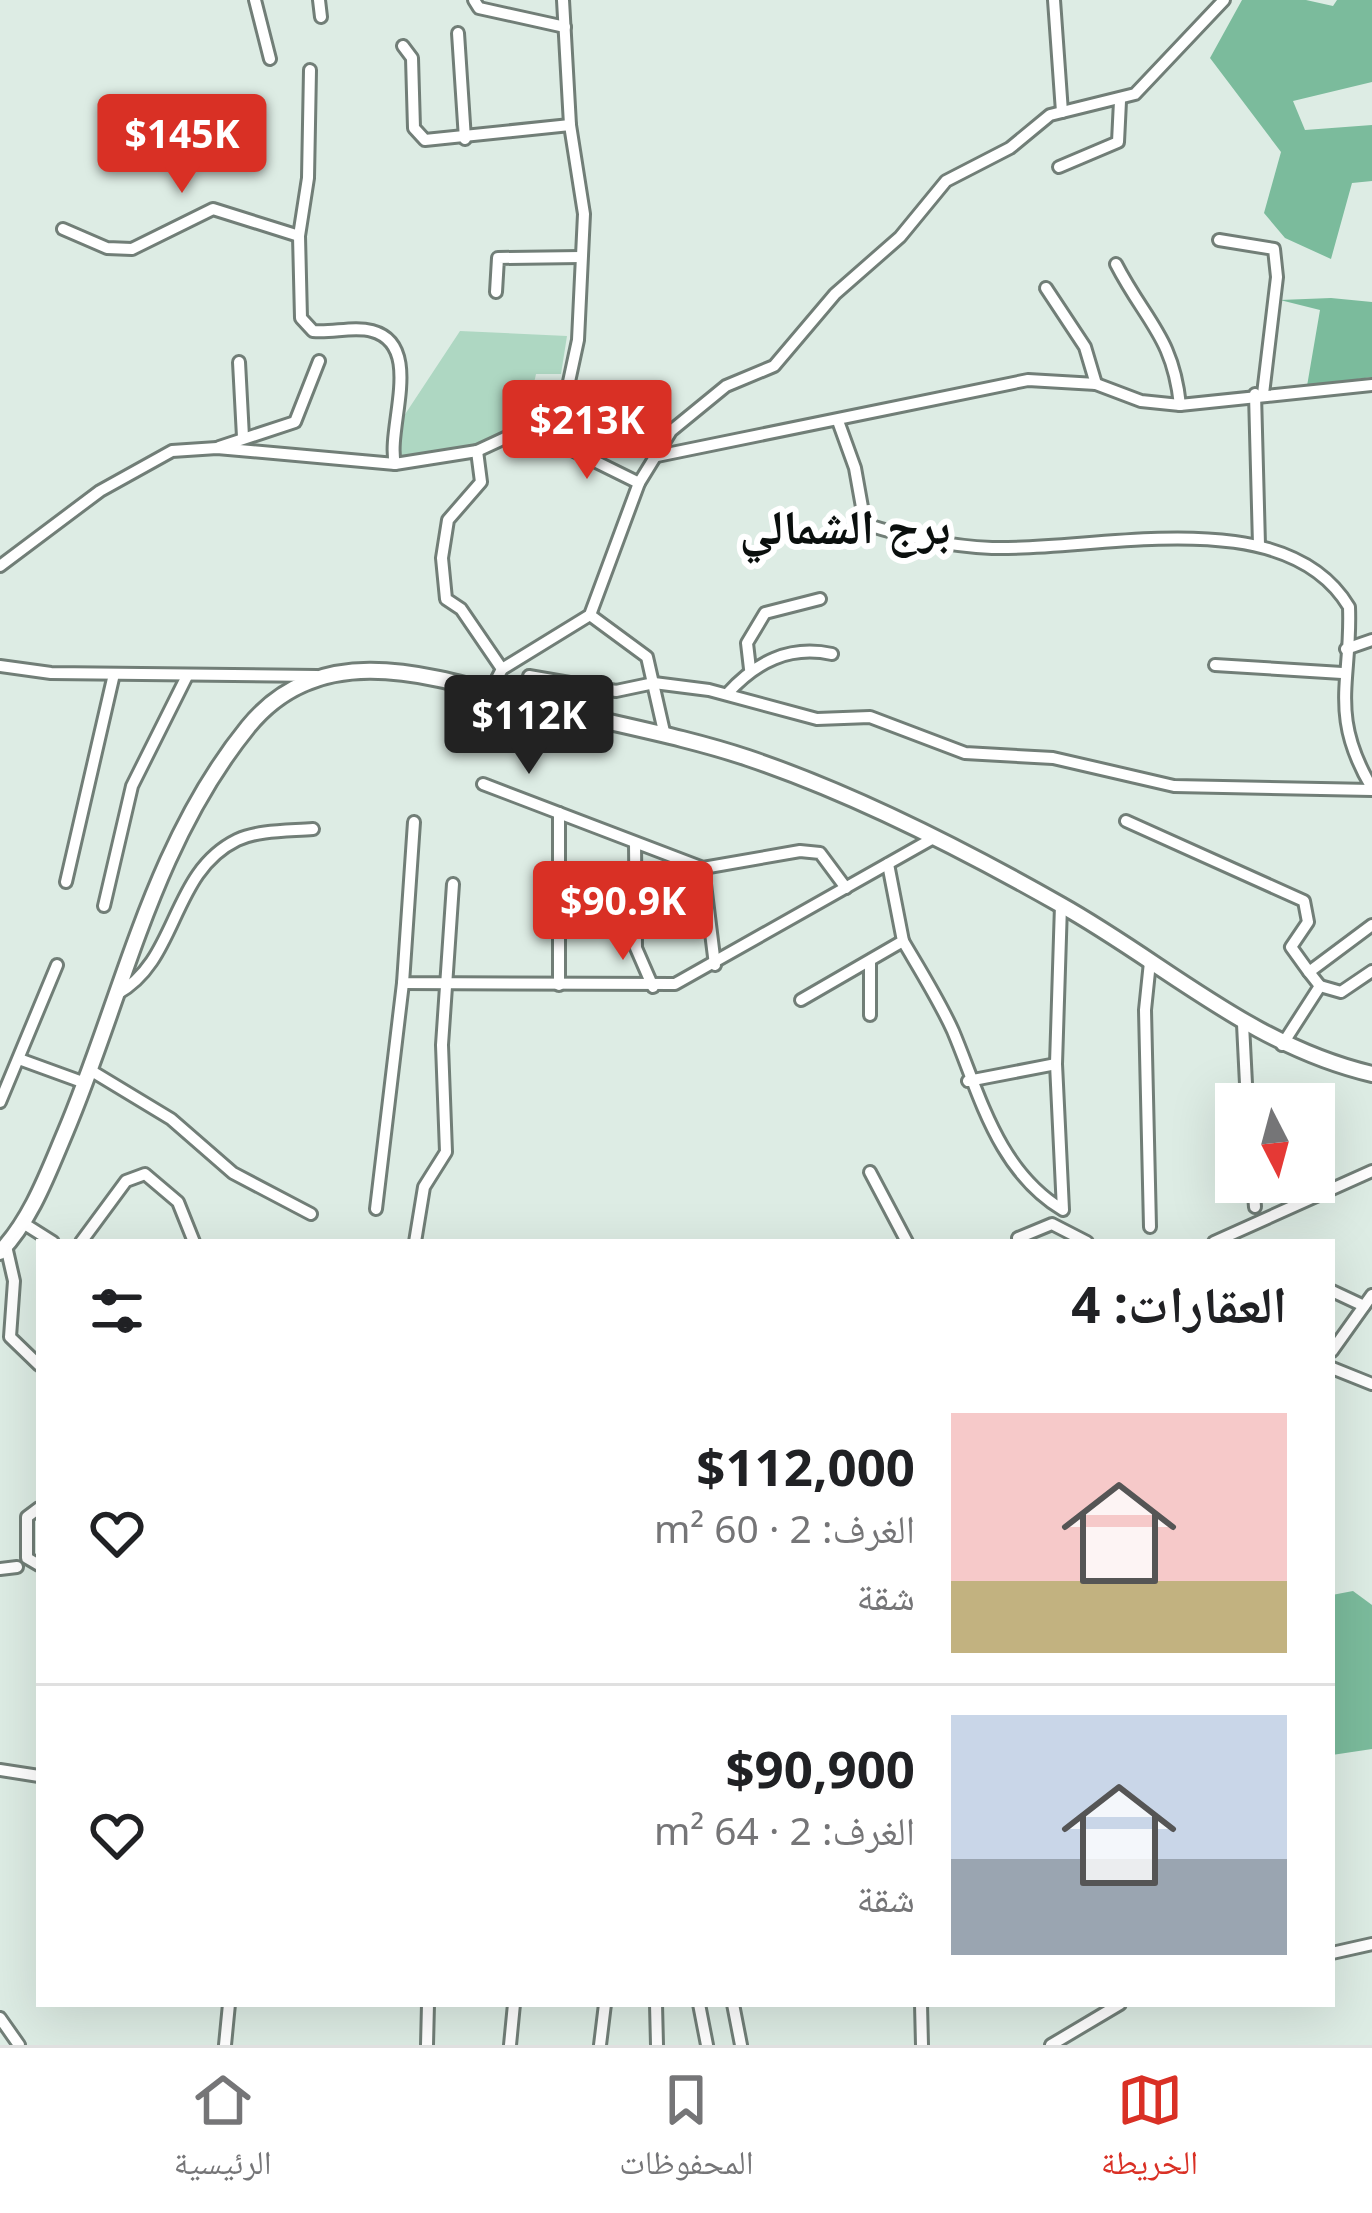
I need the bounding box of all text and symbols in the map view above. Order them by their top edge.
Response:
pin: $145K [98,94,266,196]
text: $145K [124,106,240,159]
pin: $213K [503,380,671,482]
text: $213K [529,392,645,445]
district label: برج الشمالي [740,493,950,564]
pin: $112K [445,675,613,777]
text: $112K [471,687,587,740]
pin: $90.9K [525,861,721,963]
text: $90.9K [560,873,686,926]
north arrow [1215,1083,1335,1203]
map controls [1215,1083,1335,1203]
text: العقارات: 4 [1071,1268,1287,1338]
icon: filters [84,1278,150,1344]
text: $112,000 [696,1431,915,1501]
icon: home [1047,1461,1191,1605]
icon: heart [84,1500,150,1566]
text: الغرف: 2 · 60 m² [654,1501,915,1554]
text: شقة [857,1568,915,1621]
text: $90,900 [725,1733,915,1803]
icon: home [1047,1763,1191,1907]
icon: heart [84,1802,150,1868]
text: الغرف: 2 · 64 m² [654,1803,915,1856]
text: شقة [857,1870,915,1923]
tab: الرئيسية [174,2067,272,2195]
tab: المحفوظات [619,2067,753,2195]
tab: الخريطة [1101,2067,1198,2195]

